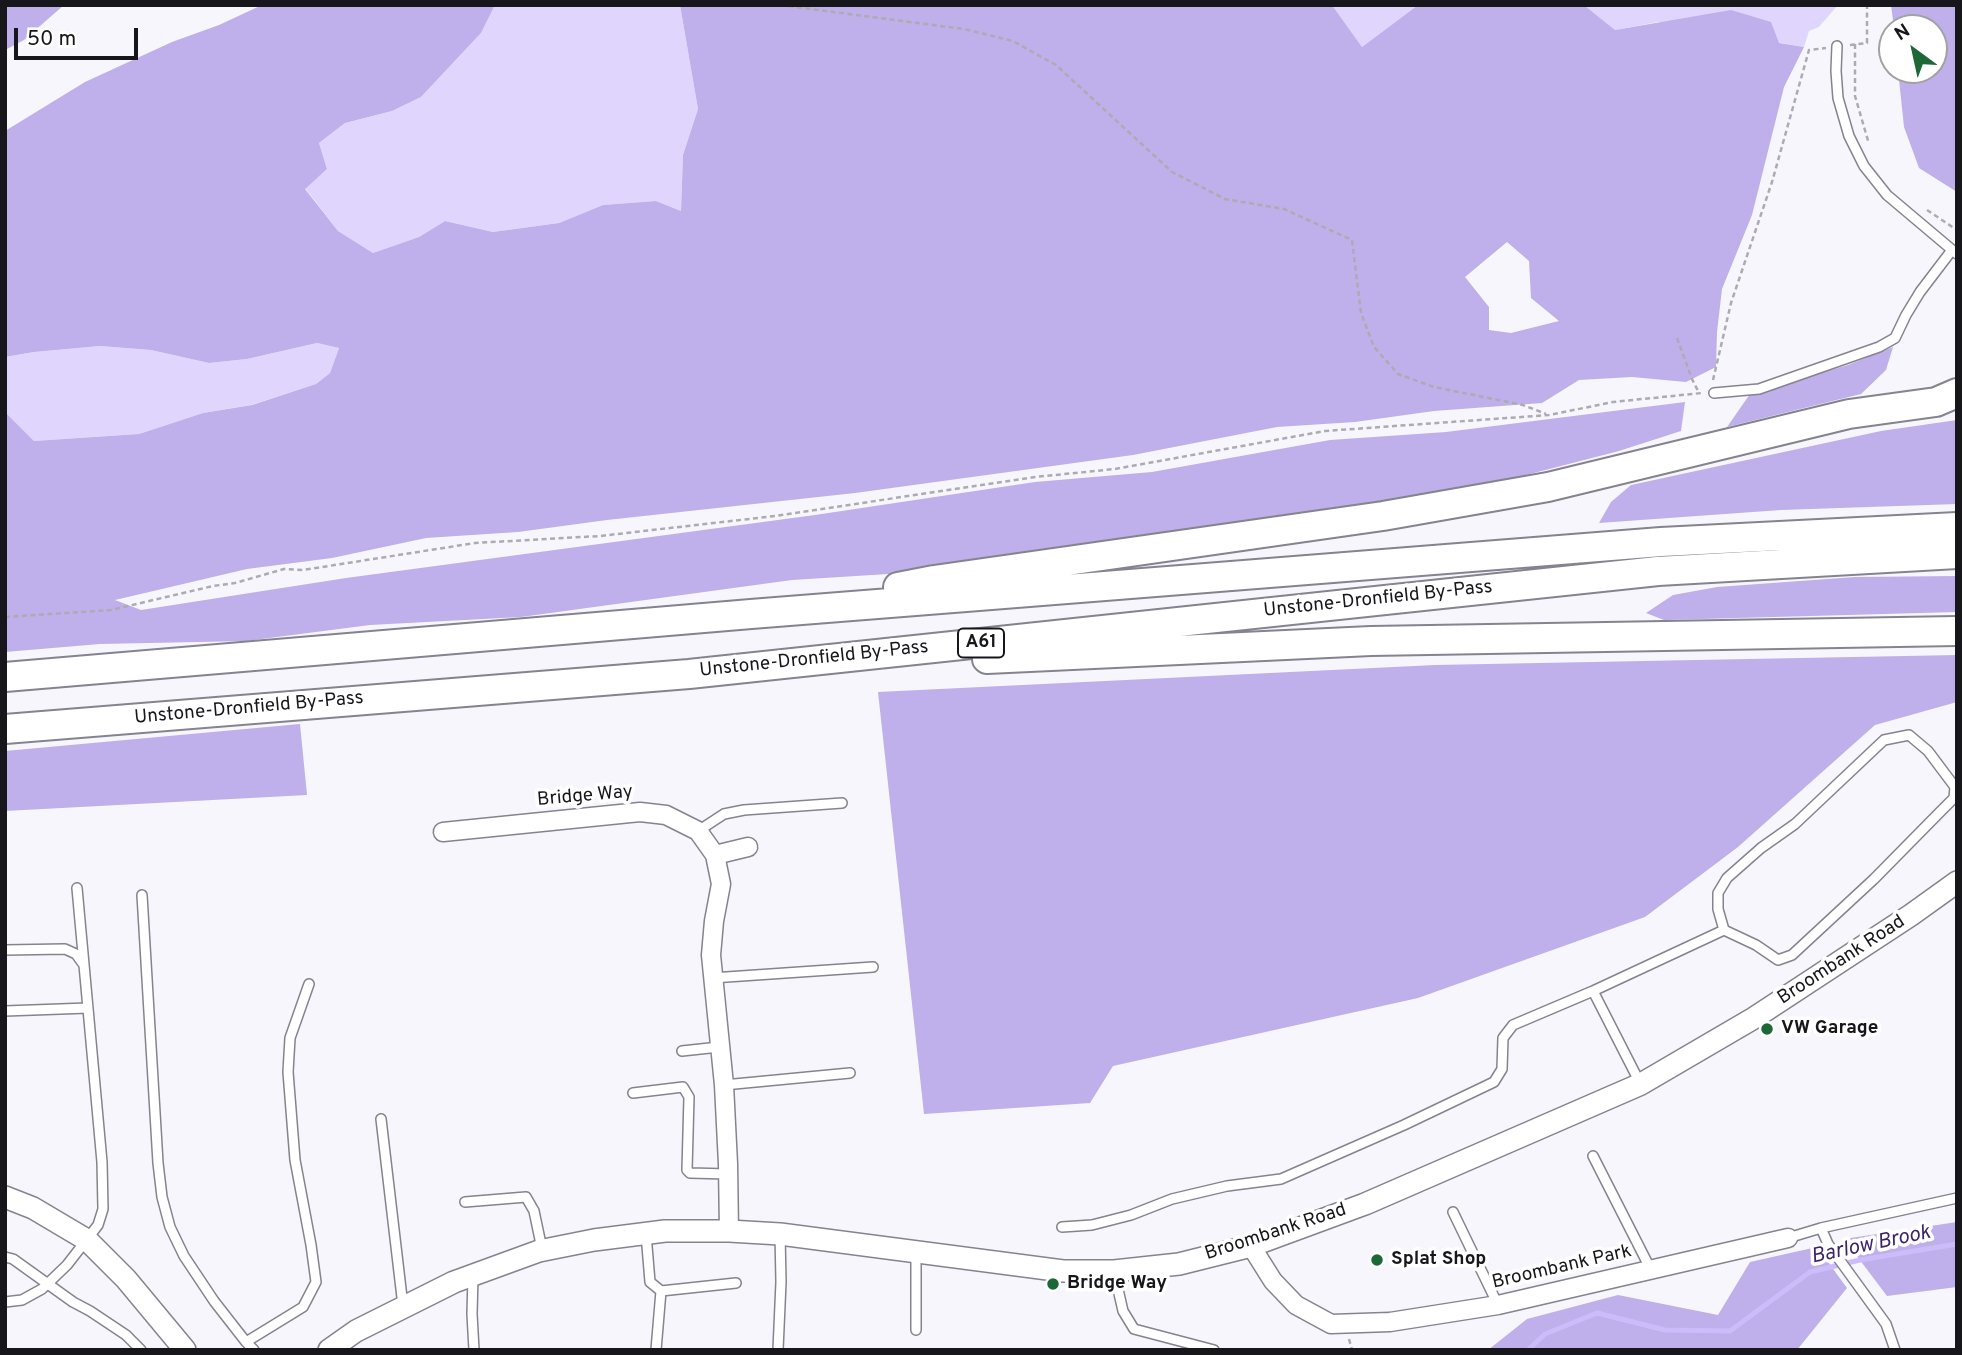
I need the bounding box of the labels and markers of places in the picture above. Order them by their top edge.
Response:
place label: VW Garage [1781,1018,1878,1040]
marker: VW Garage [1759,1021,1775,1037]
place label: Splat Shop [1391,1249,1486,1271]
marker: Splat Shop [1369,1252,1385,1268]
place label: Bridge Way [1067,1273,1167,1295]
marker: Bridge Way [1045,1276,1061,1292]

